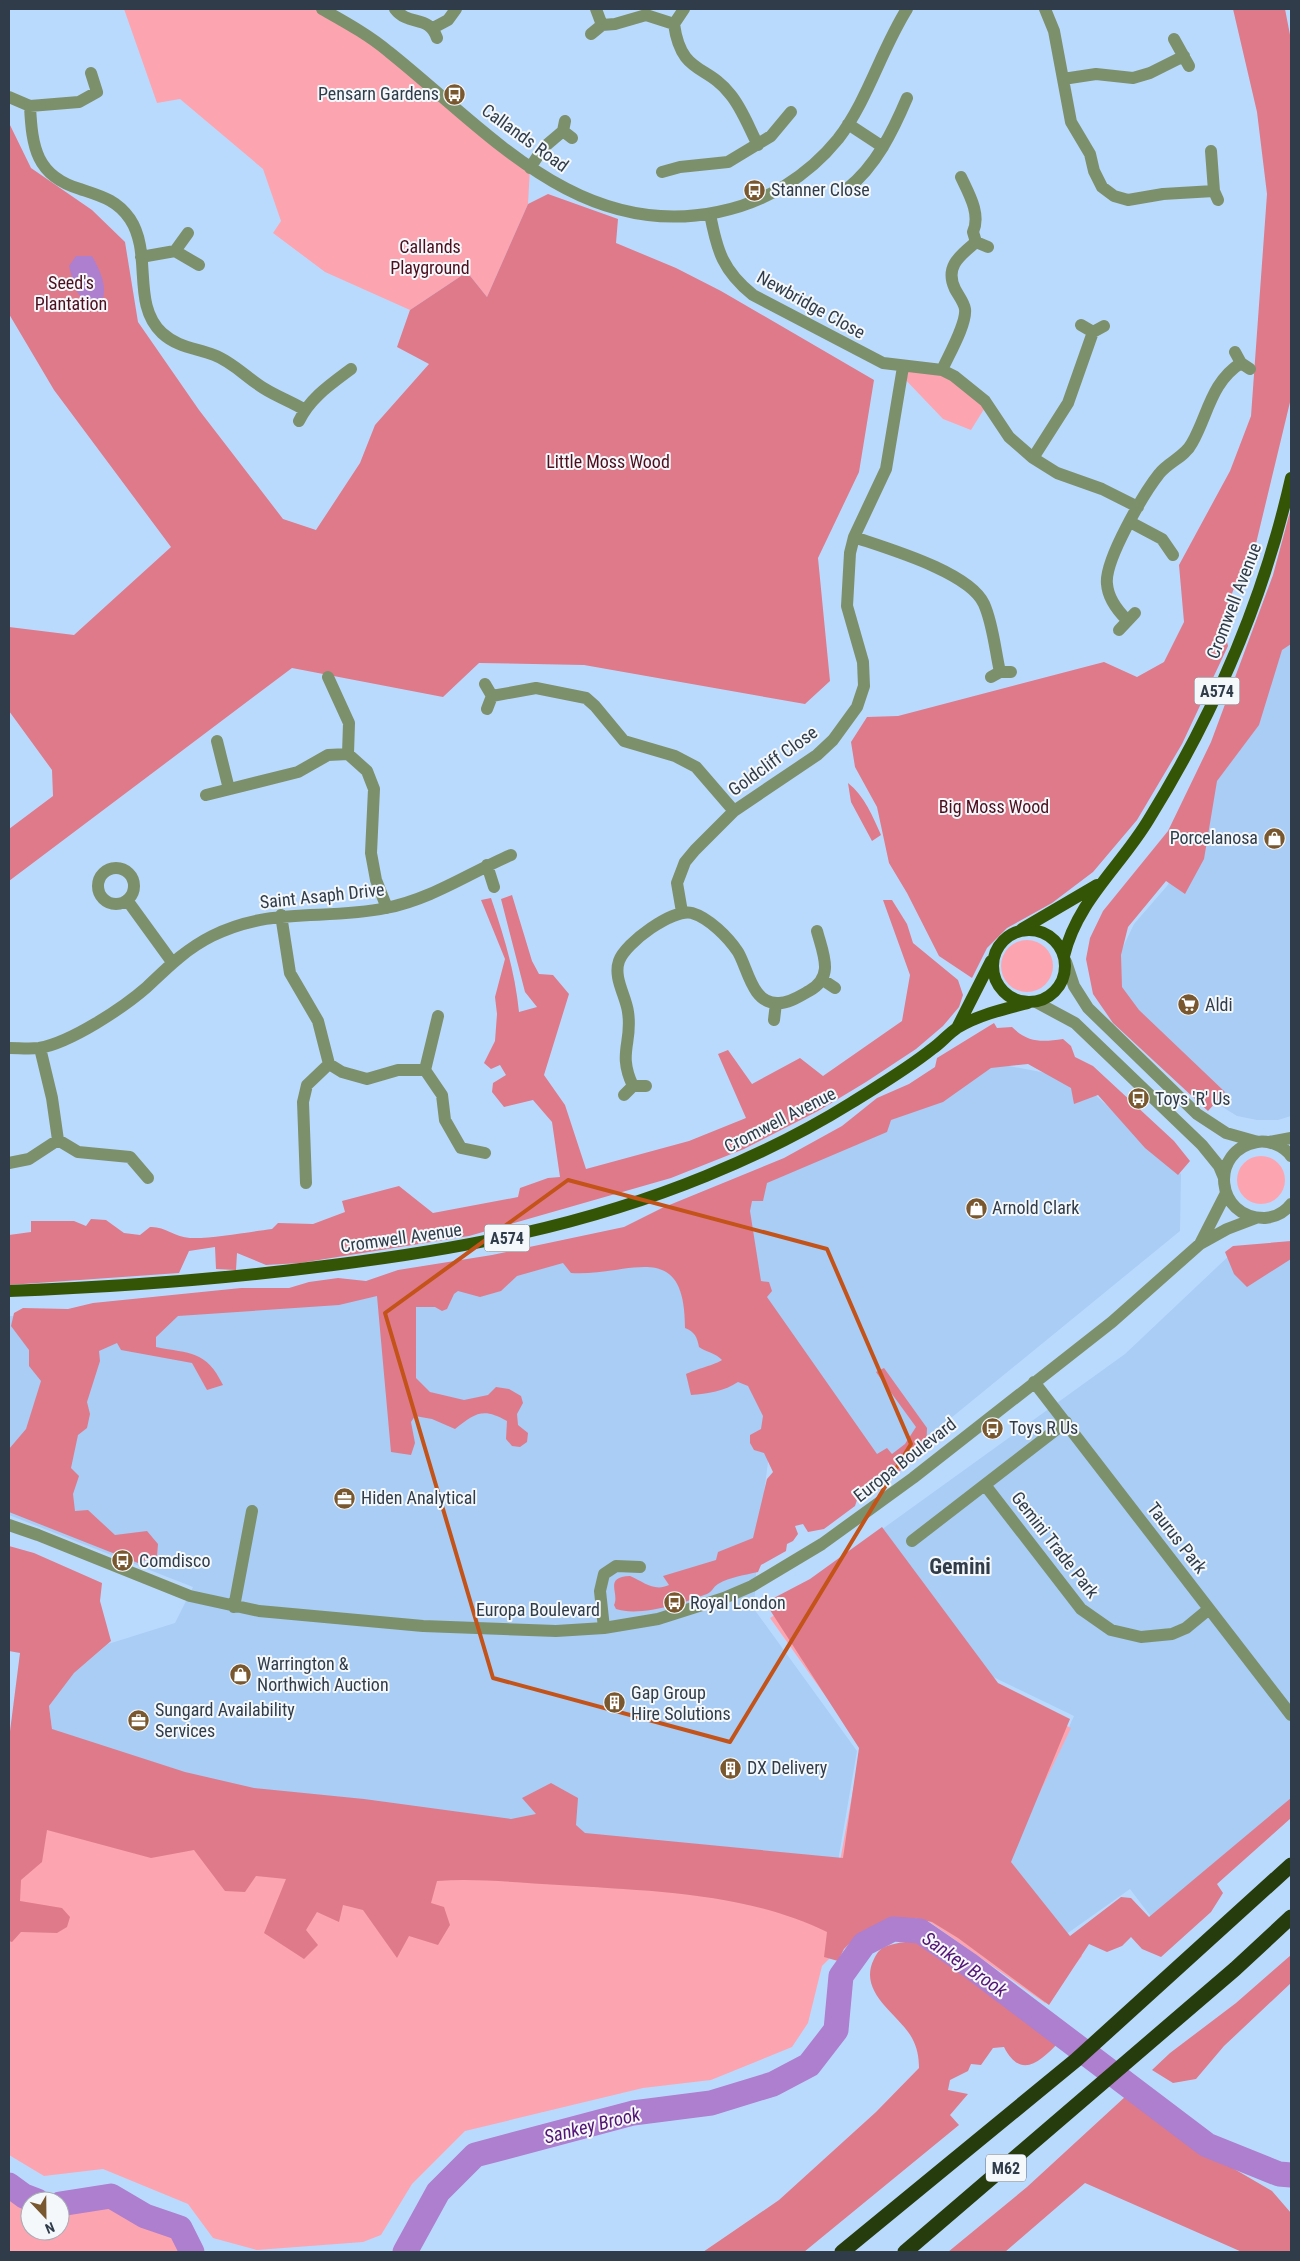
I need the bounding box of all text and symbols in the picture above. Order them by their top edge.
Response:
bus stop icon: Pensarn Gardens [443,82,467,106]
place label: Pensarn Gardens [318,83,439,104]
street label: Callands Road [478,99,573,176]
bus stop icon: Stanner Close [743,178,767,202]
place label: Stanner Close [771,179,870,200]
park label: Callands Playground [390,236,470,278]
street label: Newbridge Close [754,266,869,343]
park label: Seed's Plantation [35,272,107,314]
park label: Little Moss Wood [546,451,670,472]
street label: Cromwell Avenue [1202,540,1265,662]
road number: A574 [1194,678,1240,704]
street label: Goldcliff Close [724,721,821,800]
park label: Big Moss Wood [939,796,1049,817]
shop icon: Porcelanosa [1262,826,1286,850]
place label: Porcelanosa [1170,827,1258,848]
street label: Saint Asaph Drive [259,879,385,912]
supermarket icon: Aldi [1177,993,1201,1017]
place label: Aldi [1205,994,1233,1015]
street label: Cromwell Avenue [720,1082,839,1157]
bus stop icon: Toys 'R' Us [1127,1087,1151,1111]
place label: Toys 'R' Us [1155,1088,1231,1109]
shop icon: Arnold Clark [964,1196,988,1220]
place label: Arnold Clark [992,1197,1079,1218]
street label: Cromwell Avenue [339,1219,463,1256]
road number: A574 [484,1224,530,1252]
street label: Europa Boulevard [849,1413,960,1506]
bus stop icon: Toys R Us [981,1416,1005,1440]
place label: Toys R Us [1009,1417,1078,1438]
office icon: Hiden Analytical [333,1486,357,1510]
place label: Hiden Analytical [361,1487,476,1508]
street label: Gemini Trade Park [1007,1487,1104,1602]
street label: Taurus Park [1143,1498,1212,1577]
bus stop icon: Comdisco [111,1549,135,1573]
place label: Comdisco [139,1550,210,1571]
district label: Gemini [929,1554,991,1579]
bus stop icon: Royal London [662,1591,686,1615]
place label: Royal London [690,1592,786,1613]
street label: Europa Boulevard [476,1599,600,1620]
place label: Warrington & Northwich Auction [257,1653,389,1695]
shop icon: Warrington & Northwich Auction [229,1662,253,1686]
place label: Gap Group Hire Solutions [631,1682,731,1724]
building icon: Gap Group Hire Solutions [603,1691,627,1715]
place label: Sungard Availability Services [155,1699,295,1741]
office icon: Sungard Availability Services [127,1708,151,1732]
building icon: DX Delivery [719,1756,743,1780]
place label: DX Delivery [747,1757,828,1778]
water label: Sankey Brook [918,1927,1012,2002]
water label: Sankey Brook [542,2102,643,2149]
road number: M62 [986,2154,1026,2182]
north arrow [20,2191,70,2241]
text: N [43,2219,57,2237]

